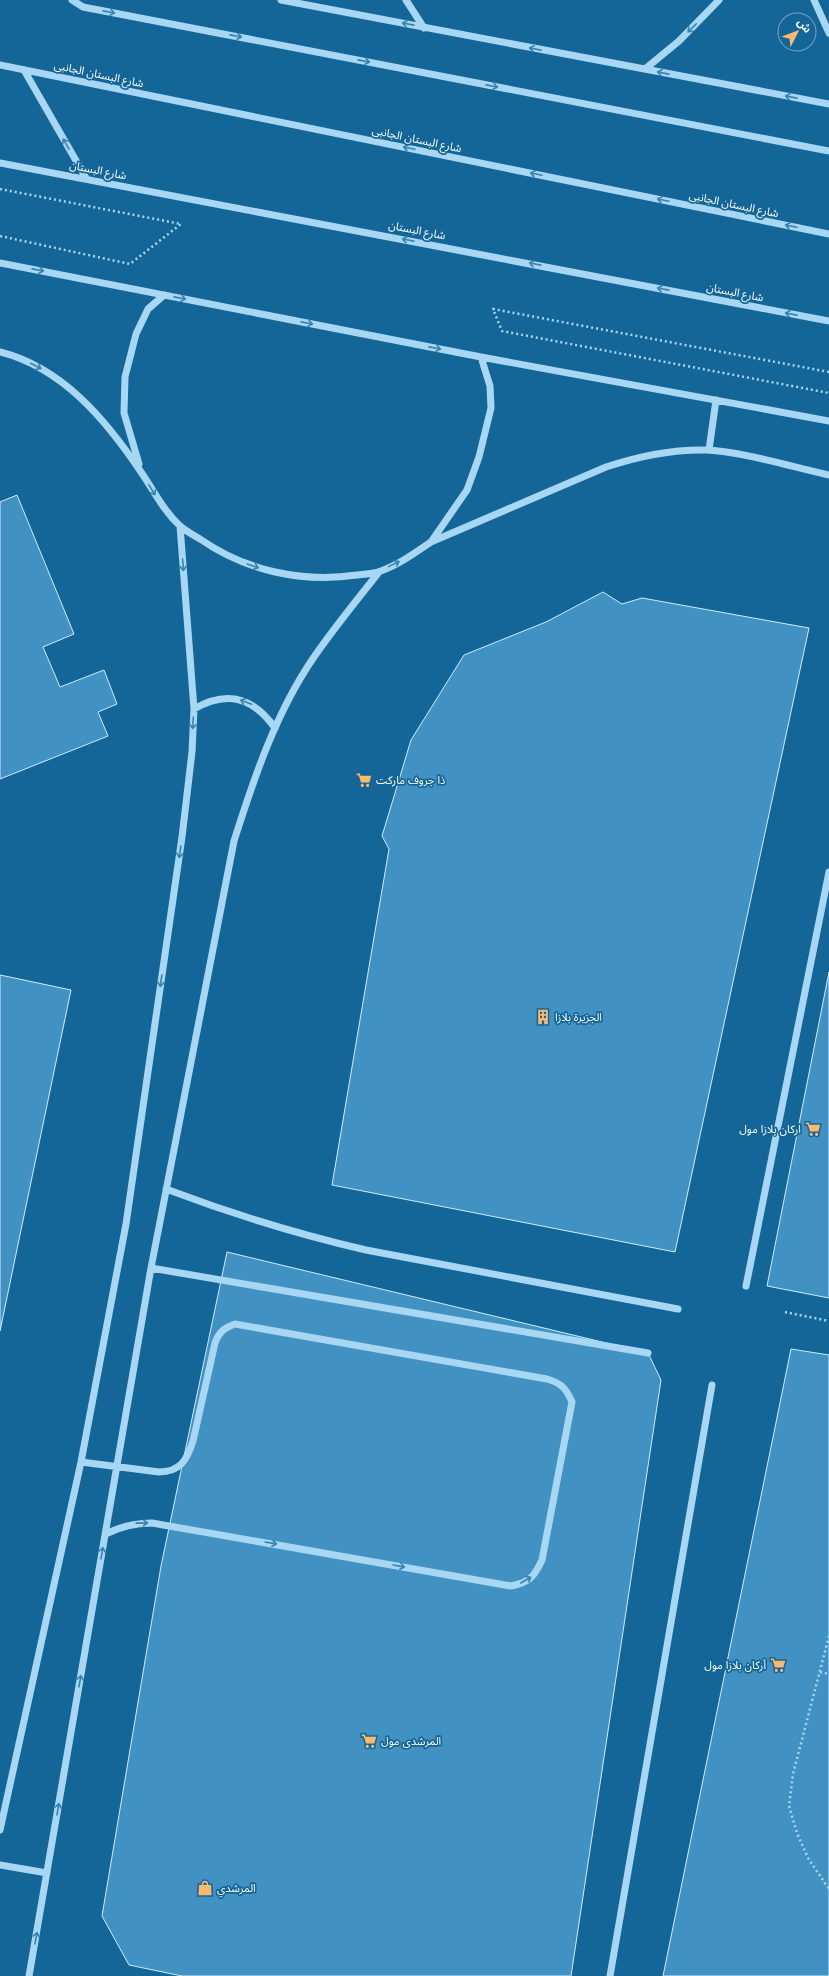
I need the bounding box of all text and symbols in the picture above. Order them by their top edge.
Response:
one-way arrow [102,8,115,16]
north arrow [777,12,817,52]
text: ش [794,15,815,36]
one-way arrow [401,20,414,28]
one-way arrow [687,23,697,33]
one-way arrow [229,33,242,41]
one-way arrow [529,44,542,52]
one-way arrow [357,57,370,65]
street label: شارع البستان الجانبى [53,58,145,91]
one-way arrow [657,69,670,77]
one-way arrow [485,82,498,90]
one-way arrow [785,93,798,101]
street label: شارع البستان الجانبى [371,123,463,156]
one-way arrow [62,138,70,150]
one-way arrow [402,144,415,152]
street label: شارع البستان [68,158,128,183]
one-way arrow [530,170,543,178]
street label: شارع البستان الجانبى [688,188,780,221]
one-way arrow [657,196,670,204]
street label: شارع البستان [387,218,447,243]
one-way arrow [785,222,798,230]
one-way arrow [402,236,415,244]
one-way arrow [529,260,542,268]
one-way arrow [31,267,44,275]
street label: شارع البستان [705,280,765,305]
one-way arrow [657,285,670,293]
one-way arrow [173,294,186,302]
one-way arrow [785,309,798,317]
one-way arrow [300,319,313,327]
one-way arrow [428,344,441,352]
one-way arrow [30,363,42,370]
one-way arrow [149,484,157,496]
one-way arrow [180,558,187,571]
one-way arrow [388,560,400,567]
one-way arrow [247,563,259,571]
one-way arrow [241,698,253,706]
one-way arrow [189,716,197,729]
supermarket icon: ذا جروف ماركت [355,771,373,789]
place label: ذا جروف ماركت [376,773,445,787]
one-way arrow [176,845,184,858]
one-way arrow [157,974,165,987]
building icon: الجزيرة بلازا [534,1008,552,1026]
place label: الجزيرة بلازا [555,1010,602,1024]
supermarket icon: اركان بلازا مول [804,1120,822,1138]
place label: اركان بلازا مول [739,1122,801,1136]
one-way arrow [135,1519,148,1527]
one-way arrow [264,1540,277,1548]
one-way arrow [98,1547,106,1560]
one-way arrow [392,1562,405,1570]
one-way arrow [520,1576,532,1584]
supermarket icon: أركان بلازا مول [769,1656,787,1674]
place label: أركان بلازا مول [704,1658,766,1672]
one-way arrow [76,1675,84,1688]
supermarket icon: المرشدى مول [360,1732,378,1750]
place label: المرشدى مول [381,1734,441,1748]
one-way arrow [54,1803,62,1816]
shop icon: المرشدي [196,1879,214,1897]
place label: المرشدي [217,1881,256,1898]
one-way arrow [32,1931,40,1944]

